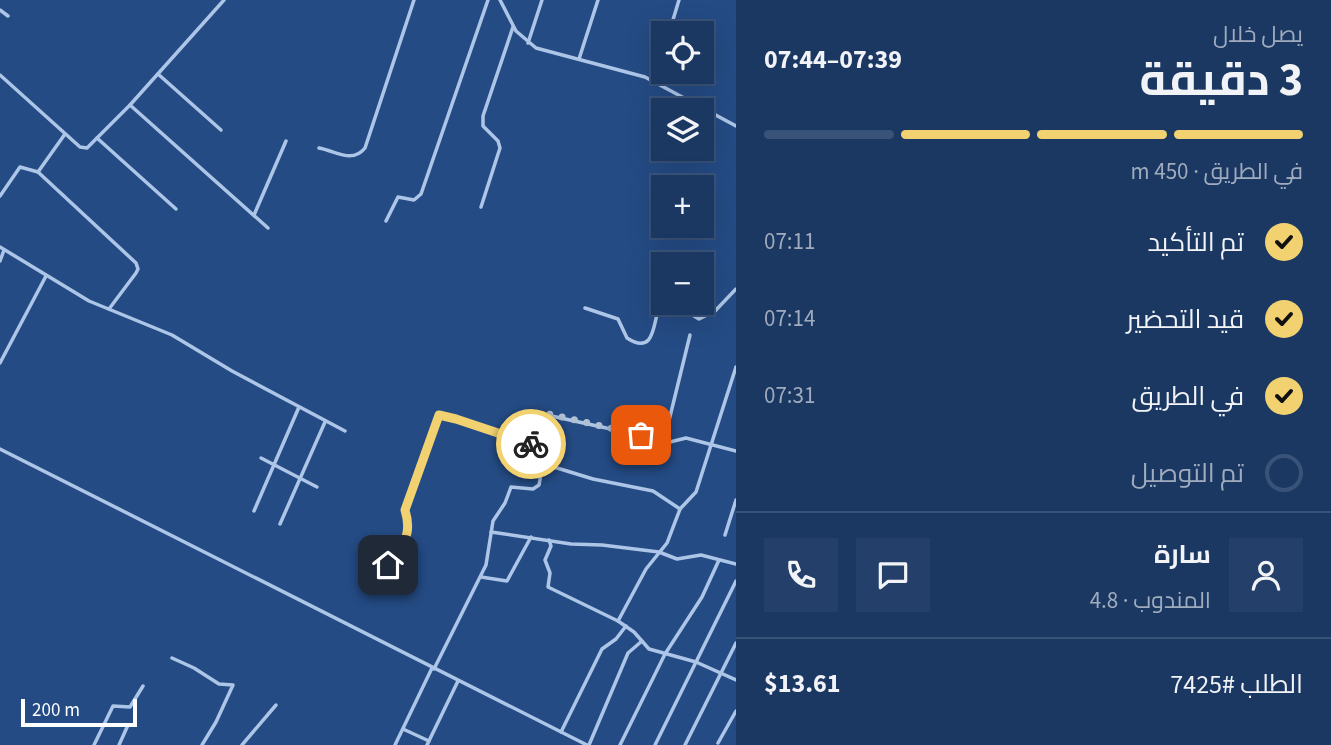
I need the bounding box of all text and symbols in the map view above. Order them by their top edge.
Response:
text: يصل خلال [1213,18,1303,51]
map controls [651,21,714,315]
button: locate [651,21,714,84]
text: 07:39–07:44 [764,41,902,78]
text: 3 دقيقة [1139,48,1303,113]
button: layers [651,98,714,161]
text: في الطريق · 450 m [1131,155,1303,188]
button: + [651,175,714,238]
icon: check [1265,223,1303,261]
text: تم التأكيد [1147,224,1244,261]
text: 07:11 [764,225,815,258]
button: − [651,252,714,315]
icon: check [1265,300,1303,338]
text: قيد التحضير [1126,301,1244,338]
text: 07:14 [764,302,815,335]
icon: check [1265,377,1303,415]
text: في الطريق [1131,378,1244,415]
text: 07:31 [764,379,815,412]
pin [611,405,671,465]
courier [496,409,566,479]
icon: bag [622,416,660,454]
icon: bike [512,425,550,463]
text: تم التوصيل [1131,455,1244,492]
pin [358,535,418,595]
text: سارة [1154,536,1211,573]
button: phone [764,538,838,612]
button: chat [856,538,930,612]
button: person [1229,538,1303,612]
icon: home [369,546,407,584]
text: المندوب · 4.8 [1090,584,1211,617]
text: $13.61 [764,665,840,702]
text: الطلب #7425 [1170,666,1303,703]
scale bar [21,696,136,728]
text: 200 m [32,697,80,724]

